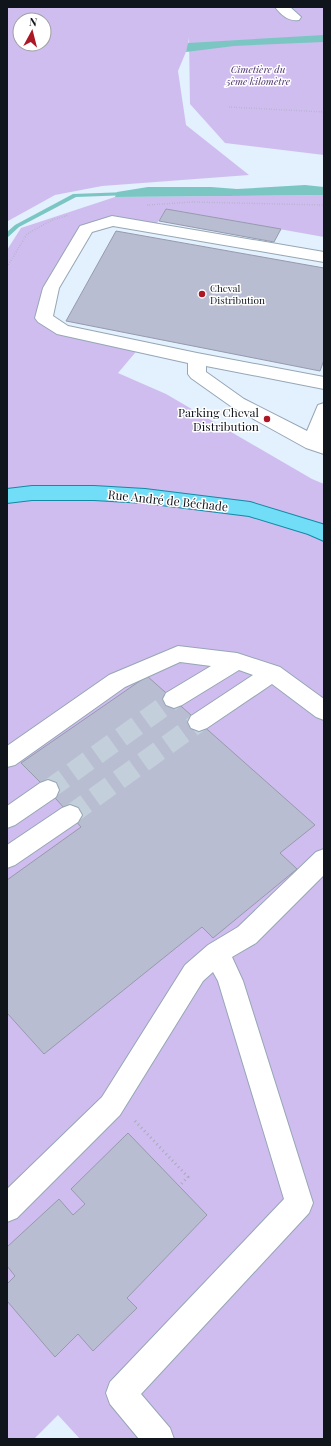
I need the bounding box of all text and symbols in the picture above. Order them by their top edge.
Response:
north arrow [12,12,52,52]
text: N [28,14,38,30]
park label: Cimetière du 5ème kilomètre [225,62,291,88]
place label: Cheval Distribution [210,281,265,307]
marker: Cheval Distribution [197,289,207,299]
place label: Parking Cheval Distribution [178,404,260,434]
marker: Parking Cheval Distribution [262,414,272,424]
street label: Rue André de Béchade [107,486,229,514]

